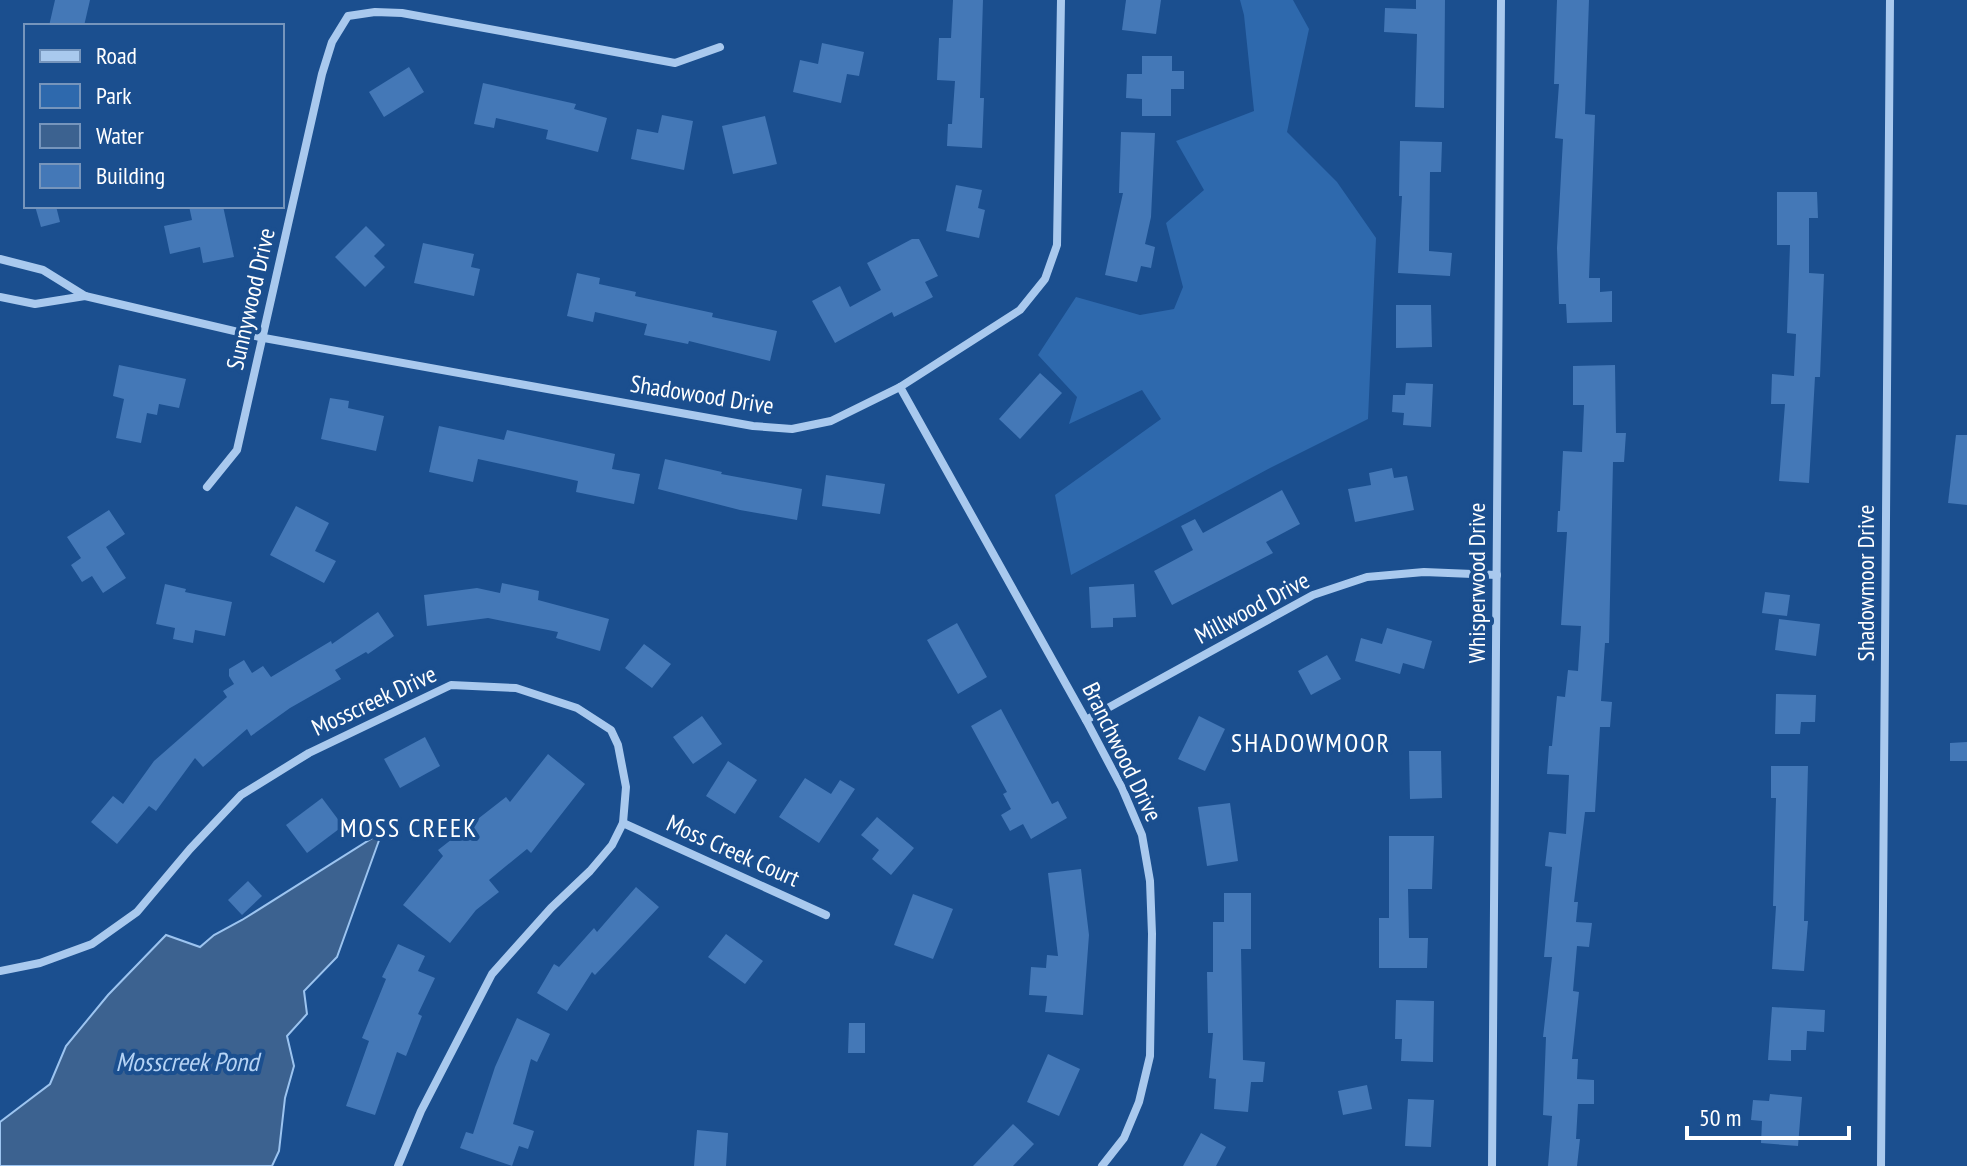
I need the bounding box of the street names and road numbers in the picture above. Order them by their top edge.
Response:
street label: Sunnywood Drive [219,225,282,373]
street label: Shadowood Drive [628,368,776,421]
street label: Whisperwood Drive [1461,503,1492,663]
street label: Shadowmoor Drive [1850,505,1881,661]
street label: Millwood Drive [1189,564,1314,651]
street label: Mosscreek Drive [306,658,441,743]
street label: Branchwood Drive [1075,677,1169,826]
street label: Moss Creek Court [662,807,805,894]

